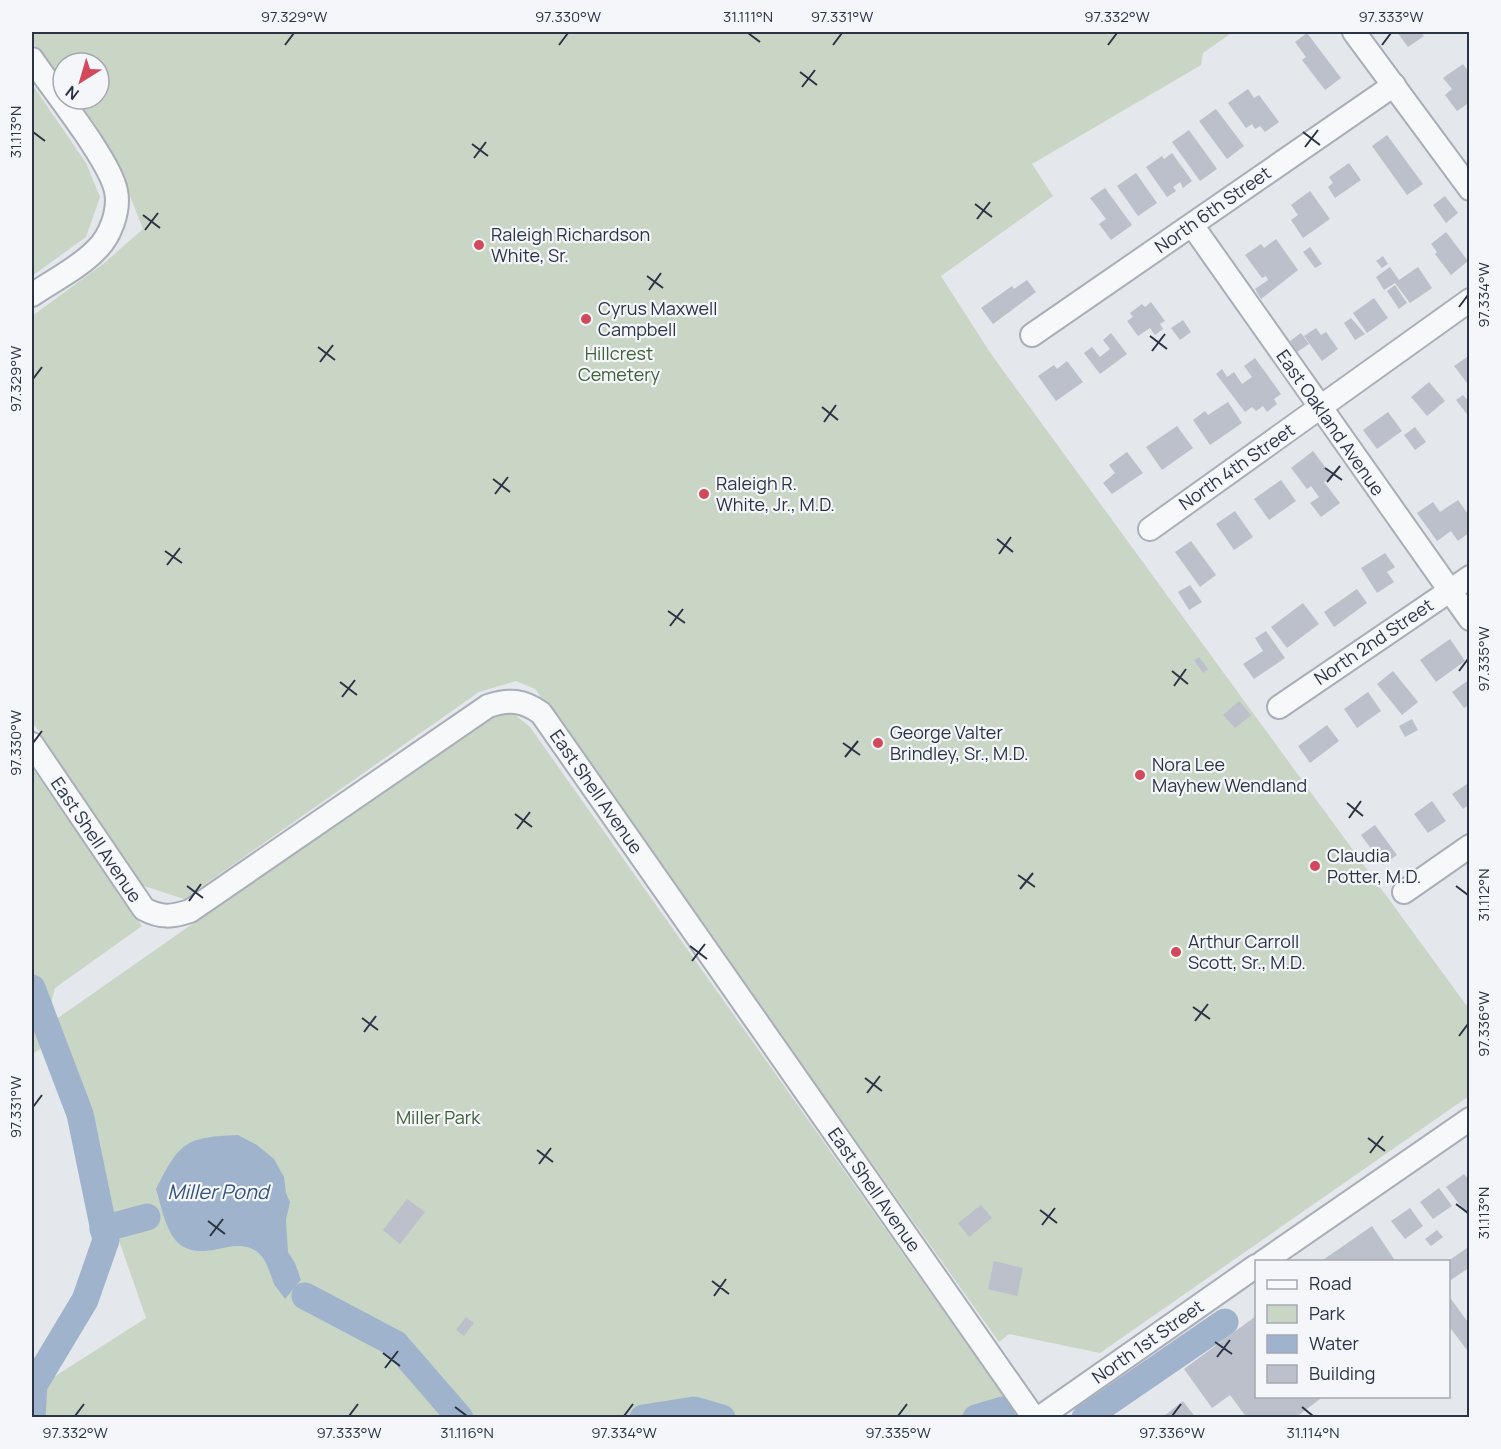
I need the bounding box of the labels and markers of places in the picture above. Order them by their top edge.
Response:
place label: Raleigh Richardson White, Sr. [491,222,650,267]
marker: Raleigh Richardson White, Sr. [472,238,486,252]
place label: Cyrus Maxwell Campbell [598,296,717,341]
marker: Cyrus Maxwell Campbell [579,312,593,326]
place label: Raleigh R. White, Jr., M.D. [716,471,835,516]
marker: Raleigh R. White, Jr., M.D. [697,487,711,501]
place label: George Valter Brindley, Sr., M.D. [890,720,1029,765]
marker: George Valter Brindley, Sr., M.D. [871,736,885,750]
place label: Nora Lee Mayhew Wendland [1152,752,1307,797]
marker: Nora Lee Mayhew Wendland [1133,768,1147,782]
place label: Claudia Potter, M.D. [1327,843,1421,888]
marker: Claudia Potter, M.D. [1308,859,1322,873]
place label: Arthur Carroll Scott, Sr., M.D. [1188,929,1306,974]
marker: Arthur Carroll Scott, Sr., M.D. [1169,945,1183,959]

